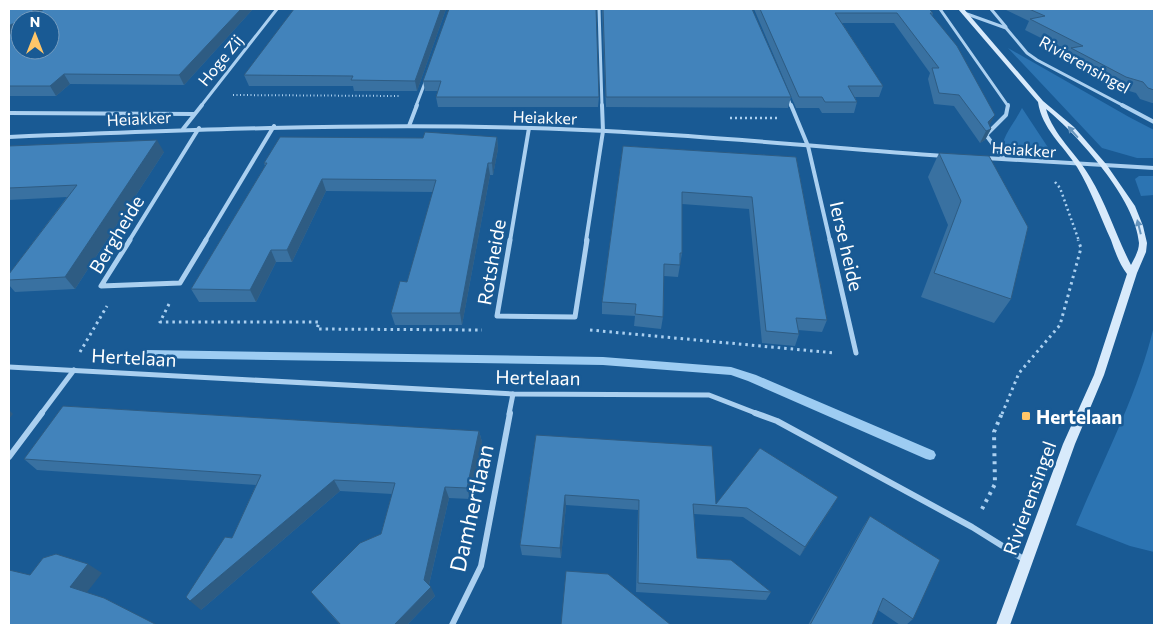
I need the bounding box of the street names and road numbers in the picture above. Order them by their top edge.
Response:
street label: Hoge Zij [194,31,246,89]
street label: Rivierensingel [1036,31,1134,97]
street label: Heiakker [512,106,578,128]
street label: Heiakker [106,107,172,129]
street label: Heiakker [991,137,1058,161]
street label: Bergheide [84,191,148,277]
street label: Ierse heide [825,199,869,293]
street label: Rotsheide [472,217,510,307]
street label: Hertelaan [91,343,177,371]
street label: Hertelaan [495,365,581,389]
street label: Rivierensingel [998,438,1060,558]
street label: Damhertlaan [443,442,499,574]

